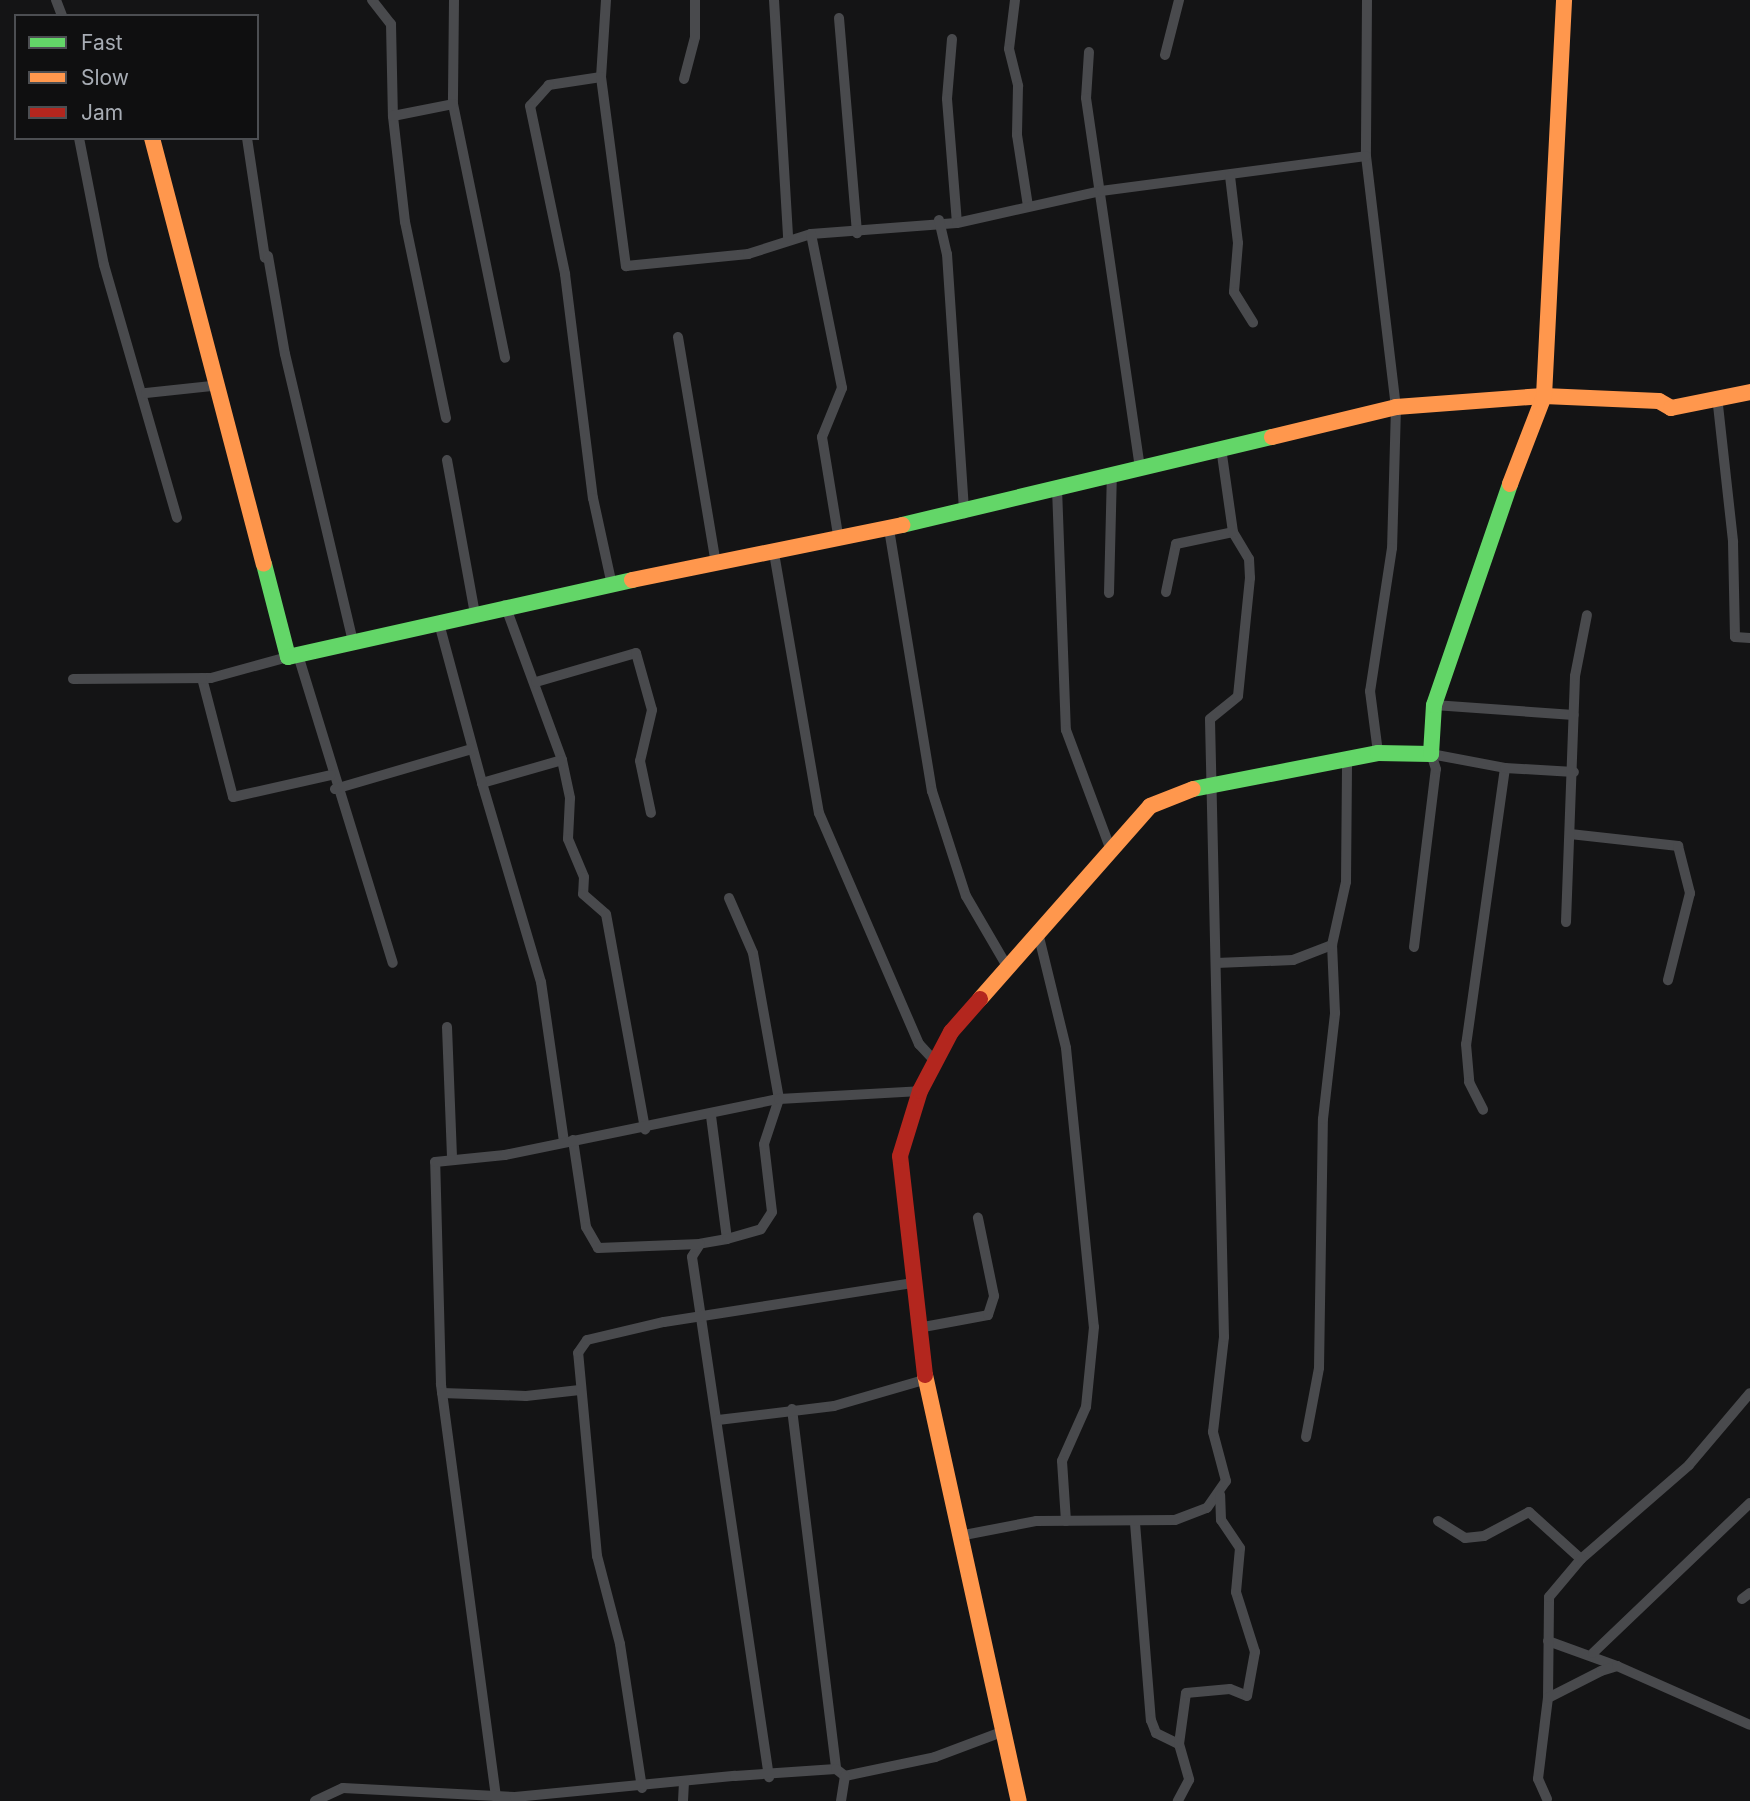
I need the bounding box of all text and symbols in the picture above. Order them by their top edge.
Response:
legend [14,14,259,140]
text: Fast [81,30,123,55]
text: Slow [81,65,129,90]
text: Jam [81,100,123,125]

